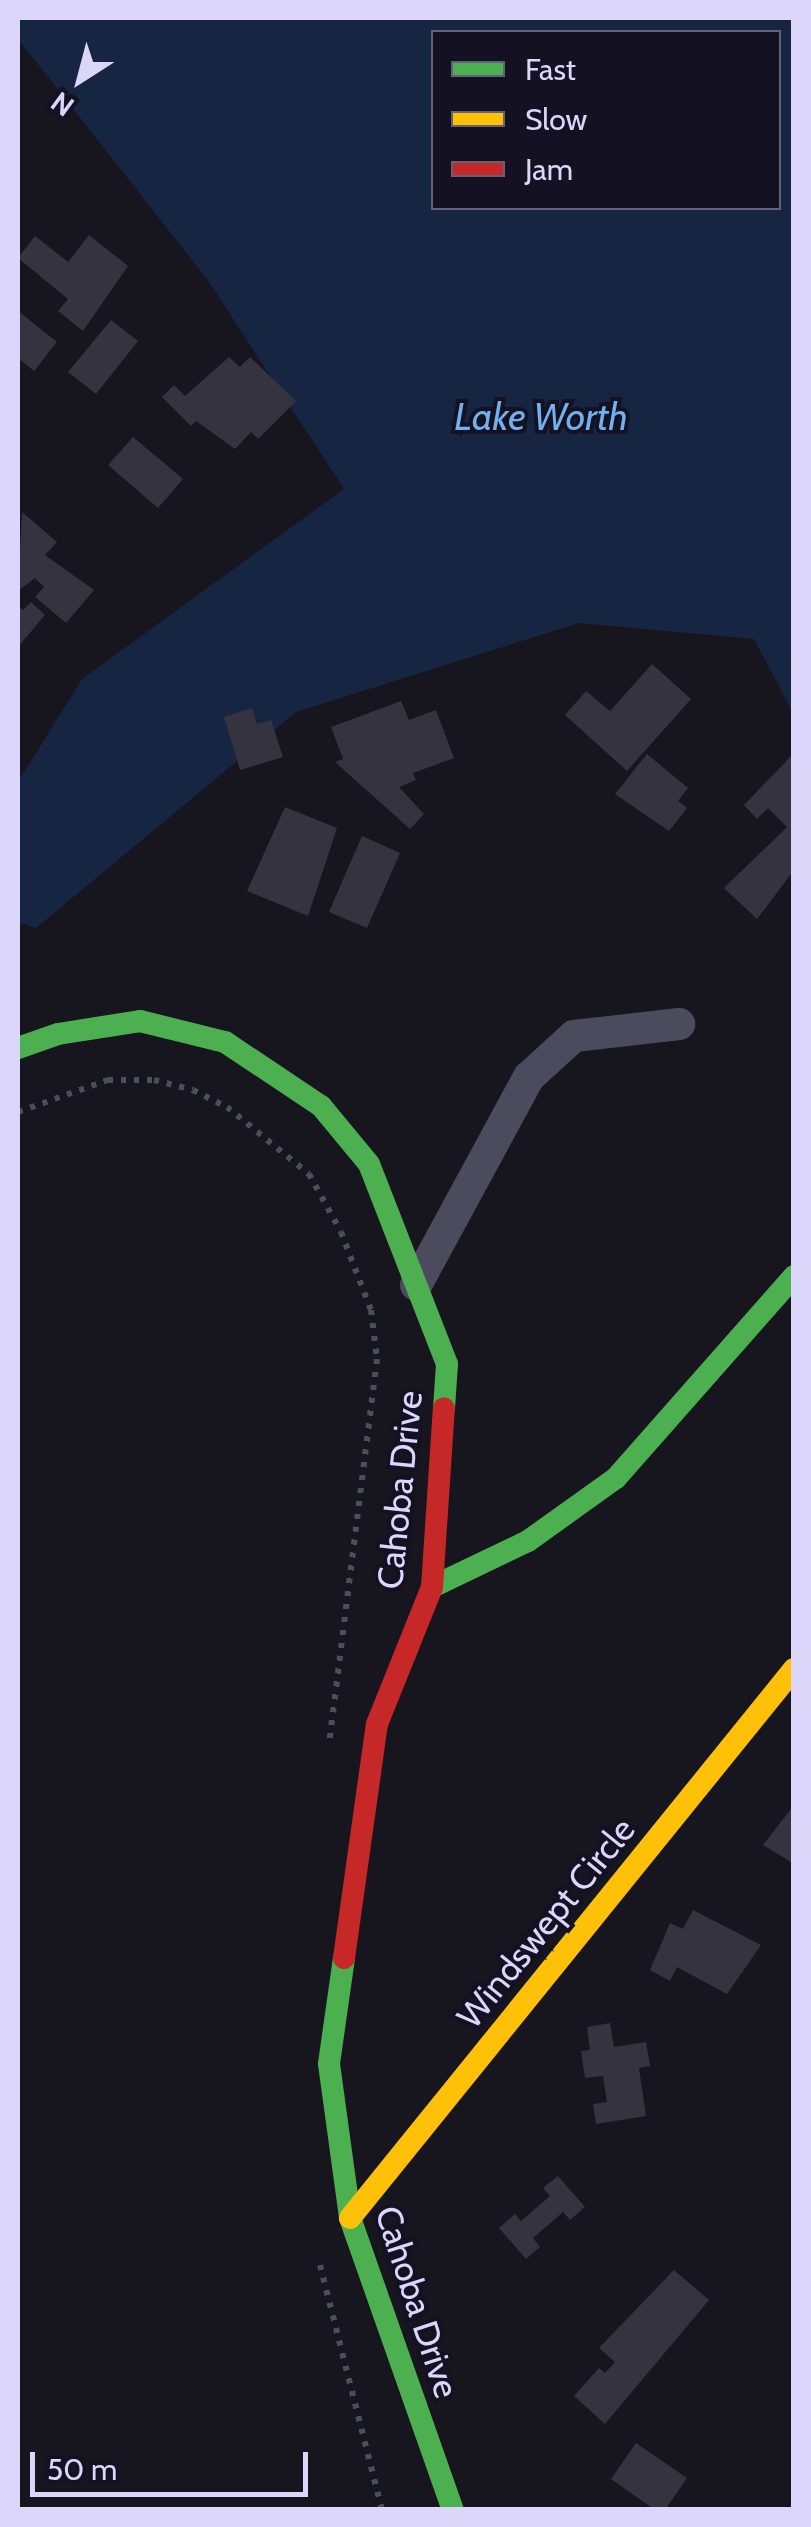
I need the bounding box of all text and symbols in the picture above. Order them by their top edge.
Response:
north arrow [30,30,130,130]
legend [431,30,781,210]
text: Fast [525,51,576,88]
text: N [44,85,80,124]
text: Slow [525,101,587,138]
text: Jam [525,151,573,188]
water label: Lake Worth [454,394,628,440]
street label: Cahoba Drive [369,1389,431,1591]
street label: Windswept Circle [448,1809,644,2037]
street label: Cahoba Drive [366,2201,468,2403]
scale bar [35,2432,312,2494]
text: 50 m [47,2451,117,2488]

